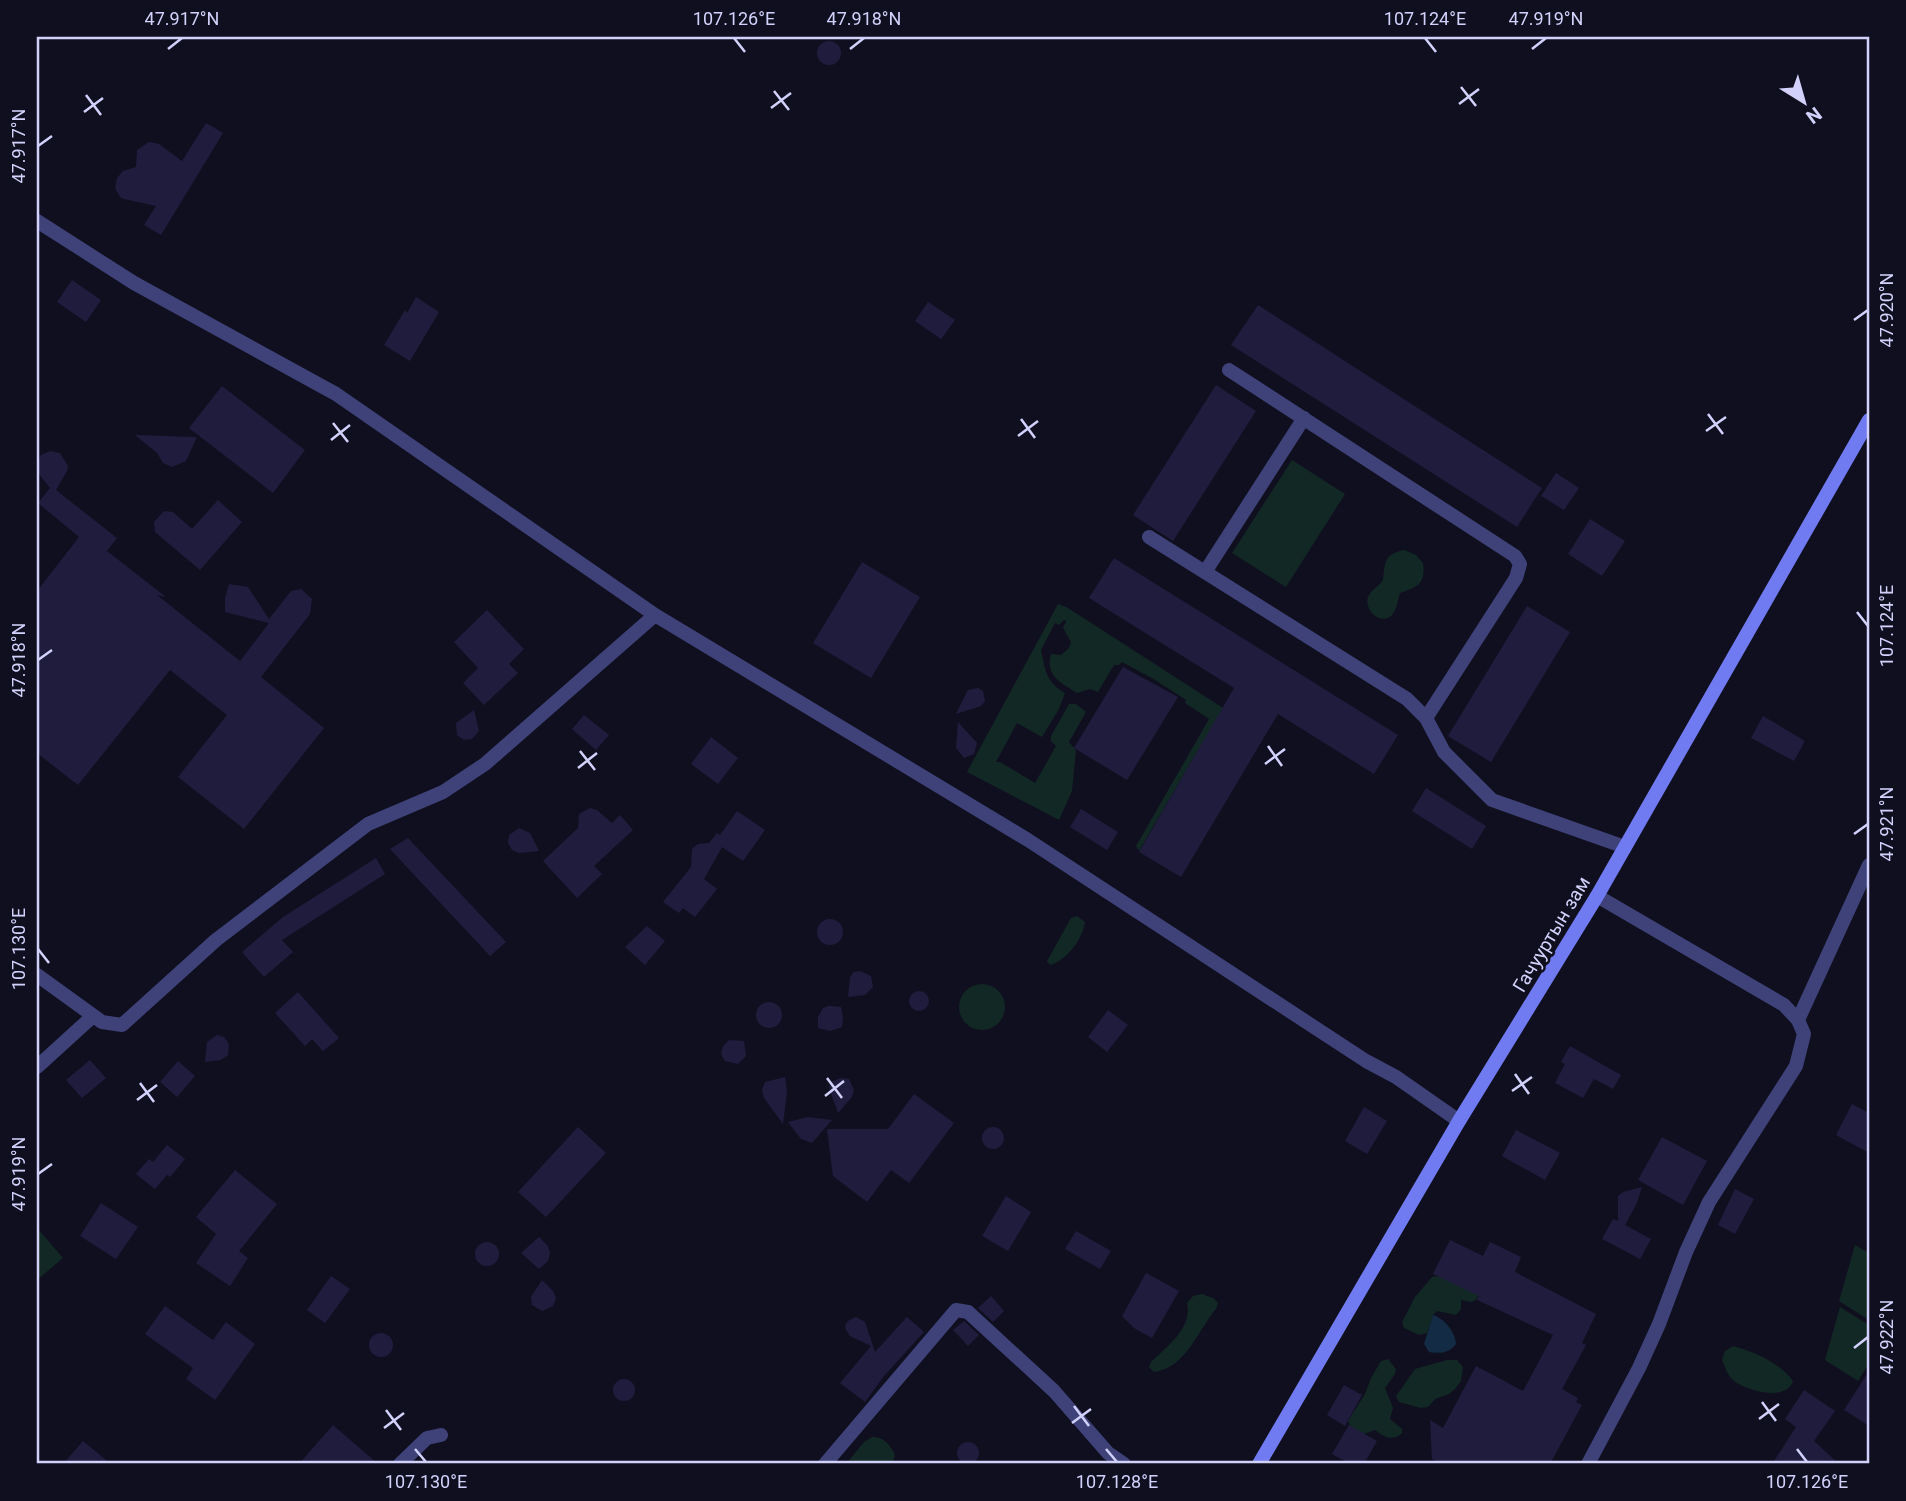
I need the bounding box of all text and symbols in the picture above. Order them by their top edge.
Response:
text: 47.917°N [145,8,219,29]
text: 107.126°E [693,8,775,29]
text: 47.918°N [827,8,901,29]
text: 107.124°E [1384,8,1466,29]
text: 47.919°N [1509,8,1583,29]
north arrow [1770,66,1840,136]
text: N [1802,102,1826,128]
text: 47.917°N [8,109,29,183]
text: 47.920°N [1876,273,1897,347]
text: 107.124°E [1876,585,1897,667]
text: 47.918°N [8,623,29,697]
text: 47.921°N [1876,787,1897,861]
street label: Гачууртын зам [1508,872,1595,996]
text: 107.130°E [8,908,29,990]
text: 47.919°N [8,1137,29,1211]
text: 47.922°N [1876,1300,1897,1374]
text: 107.130°E [385,1471,467,1492]
text: 107.128°E [1076,1471,1158,1492]
text: 107.126°E [1766,1471,1848,1492]

